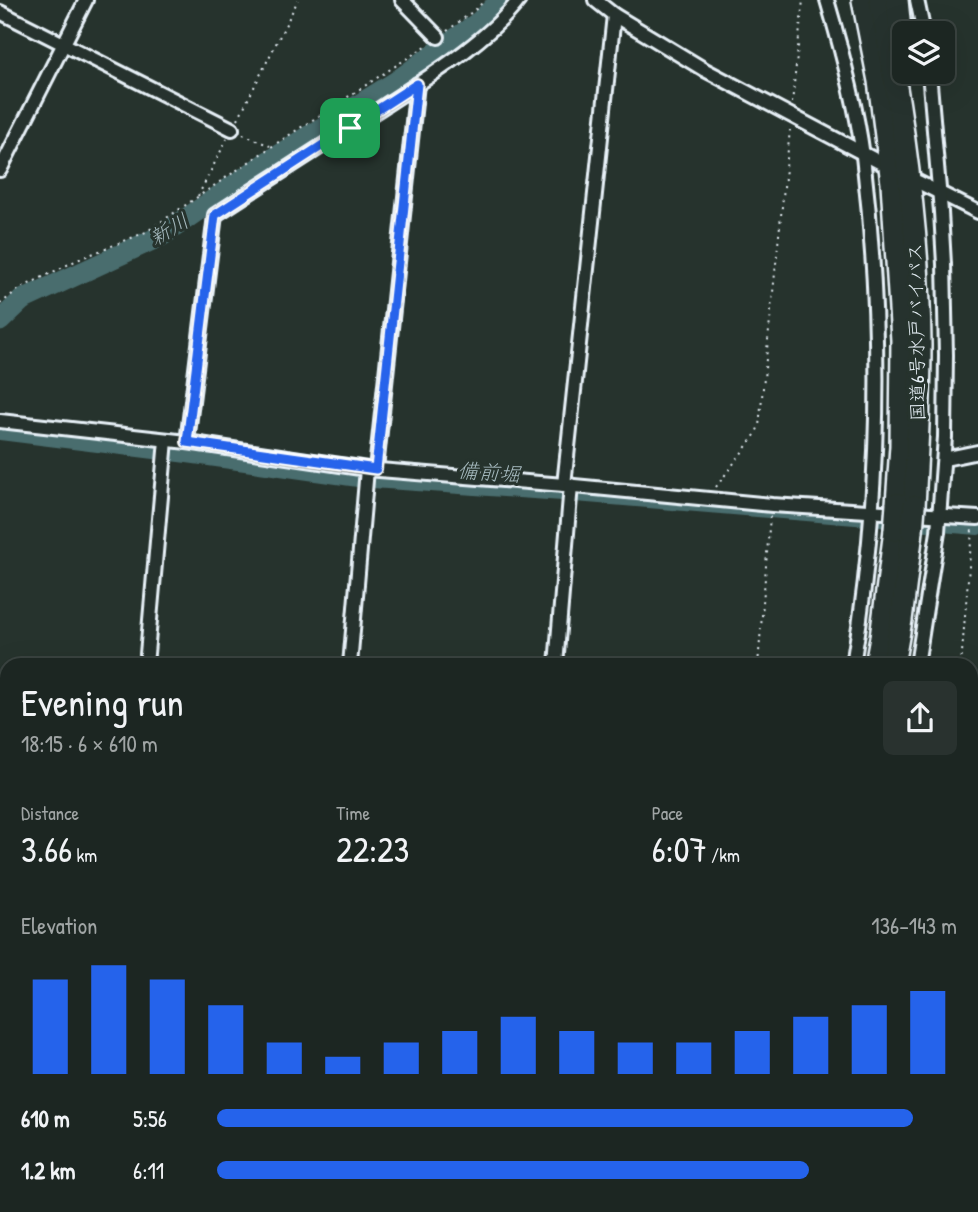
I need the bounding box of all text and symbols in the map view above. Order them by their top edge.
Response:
map controls [892,21,955,84]
button: layers [892,21,955,84]
pin [320,98,380,158]
icon: arrive [331,109,369,147]
water label: 新川 [144,206,194,252]
street label: 国道6号水戸バイパス [901,243,931,421]
water label: 備前堀 [457,455,523,489]
text: Evening run [21,676,184,728]
button: share [883,681,957,755]
text: 18:15 · 6 × 610 m [21,728,158,759]
text: Distance [21,800,79,826]
text: Time [336,800,370,826]
text: Pace [652,800,683,826]
text: 3.66 [21,826,72,873]
text: 22:23 [336,826,409,873]
text: 6:07 [652,826,707,873]
text: km [72,842,97,868]
text: /km [707,842,740,868]
text: Elevation [21,910,97,941]
text: 136–143 m [871,910,957,941]
text: 610 m [21,1103,70,1134]
text: 5:56 [133,1103,167,1134]
text: 1.2 km [21,1155,76,1186]
text: 6:11 [133,1155,164,1186]

